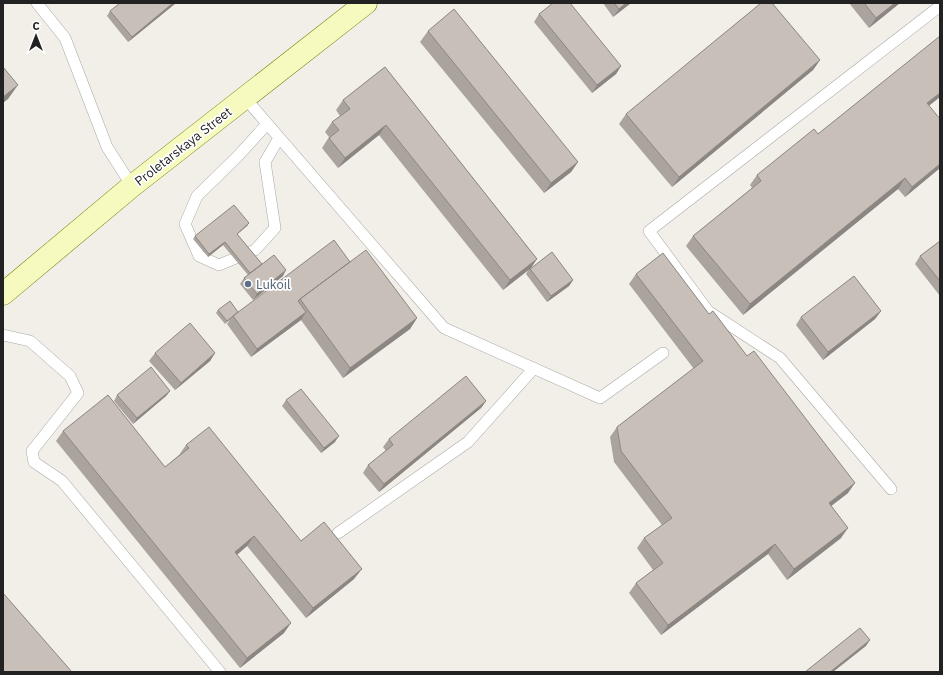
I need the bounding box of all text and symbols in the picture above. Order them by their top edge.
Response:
north arrow [16,16,56,56]
text: С [32,19,40,33]
street label: Proletarskaya Street [131,103,235,190]
place label: Lukoil [256,276,291,293]
marker: Lukoil [243,279,253,289]

